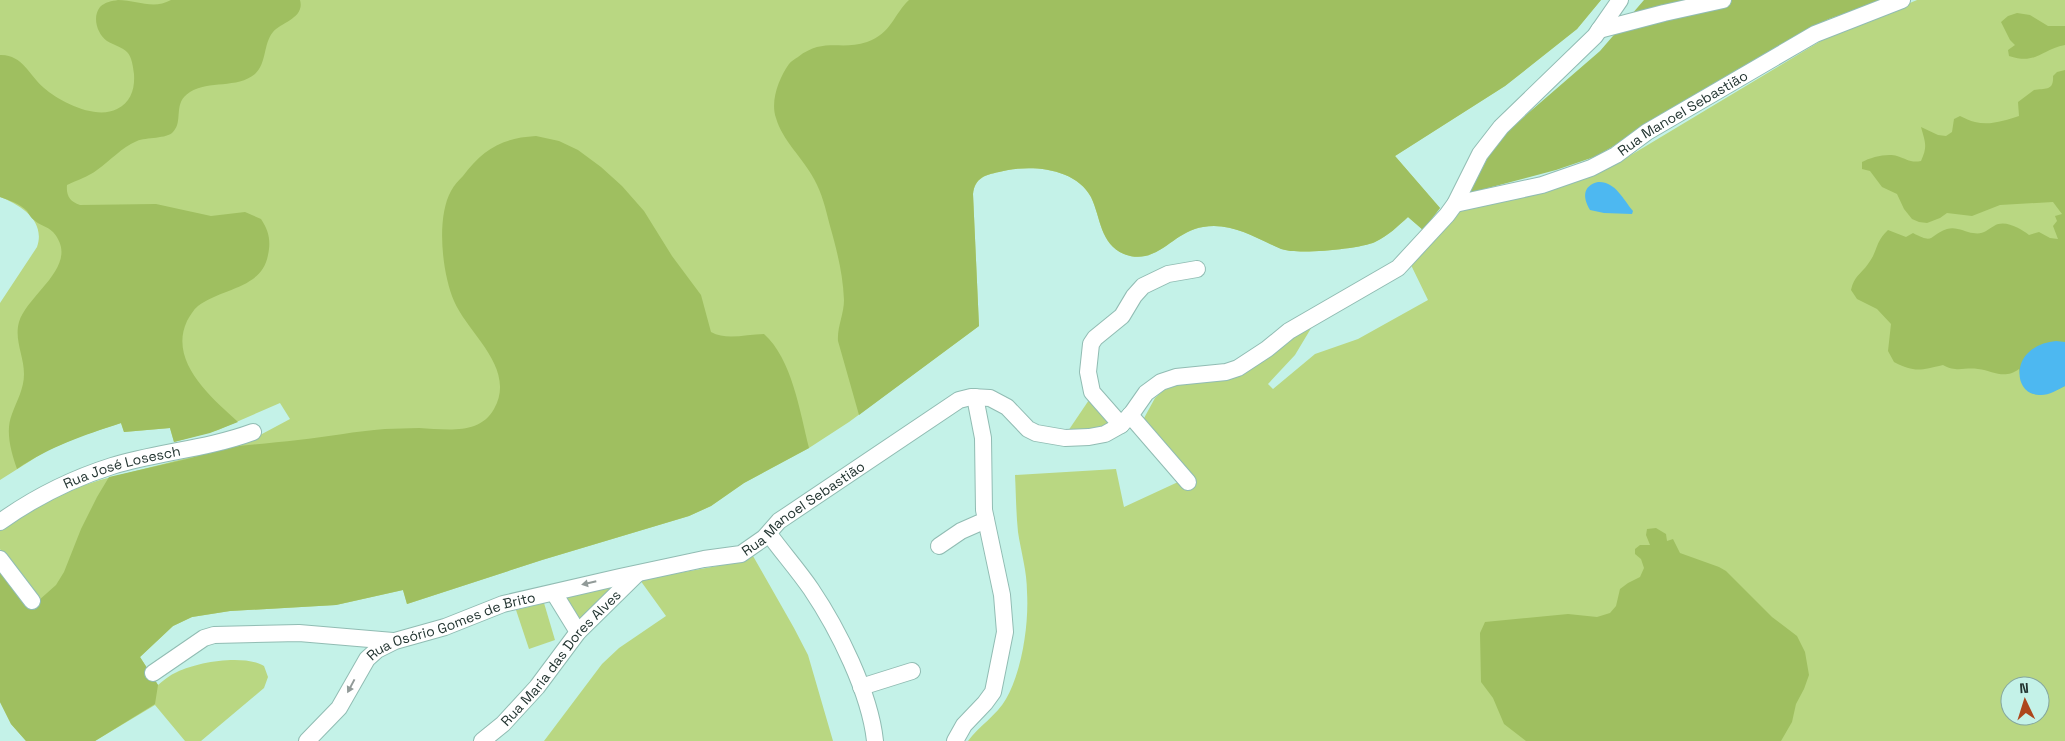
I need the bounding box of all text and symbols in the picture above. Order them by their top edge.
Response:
street label: Rua Manoel Sebastião [1614,66,1751,160]
street label: Rua José Losesch [60,442,182,493]
street label: Rua Manoel Sebastião [738,457,868,560]
one-way arrow [581,580,597,588]
street label: Rua Maria das Dores Alves [497,586,625,730]
street label: Rua Osório Gomes de Brito [363,588,537,664]
north arrow [2000,676,2050,726]
one-way arrow [347,679,355,693]
text: N [2019,679,2029,697]

